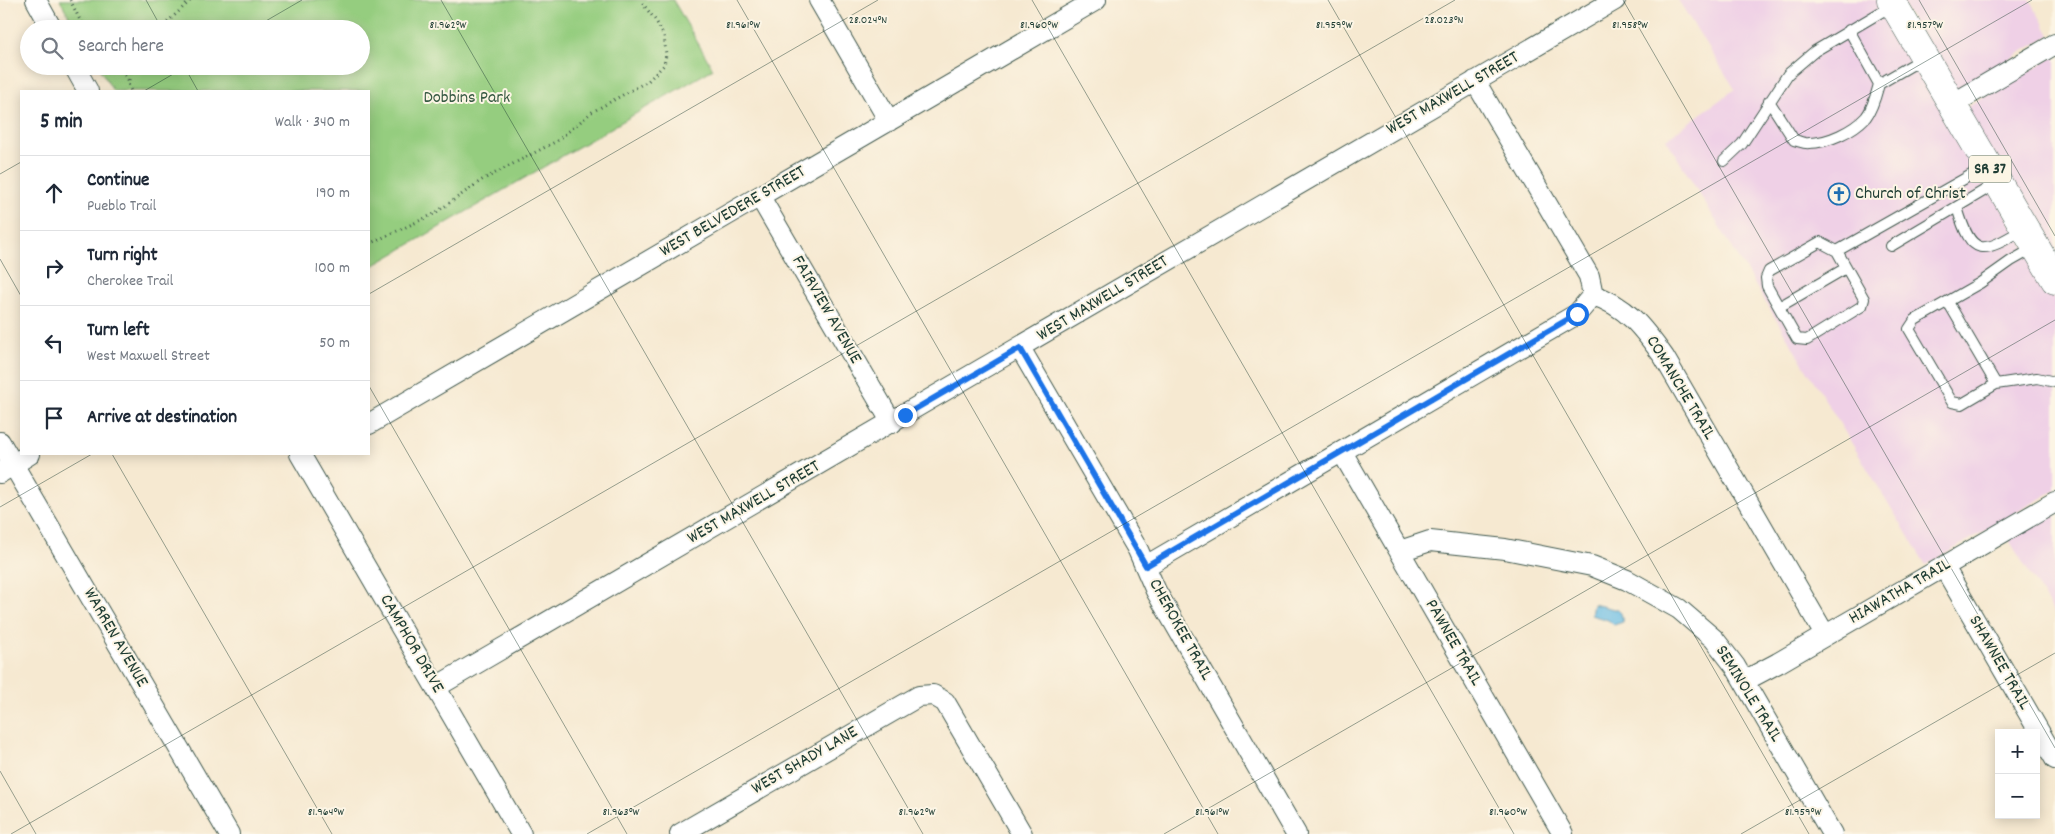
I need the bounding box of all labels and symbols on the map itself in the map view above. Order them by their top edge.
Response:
text: 28.024°N [849,12,887,29]
text: 28.023°N [1425,12,1464,29]
text: 81.962°W [430,17,467,34]
text: 81.961°W [726,17,760,34]
text: 81.960°W [1020,17,1058,34]
text: 81.959°W [1316,17,1352,34]
text: 81.958°W [1612,17,1648,34]
text: 81.957°W [1907,17,1943,34]
street label: WEST MAXWELL STREET [1382,46,1524,142]
park label: Dobbins Park [424,86,510,111]
road number: SR 37 [1969,156,2011,182]
street label: WEST BELVEDERE STREET [655,160,811,264]
church icon: Church of Christ [1827,182,1851,206]
place label: Church of Christ [1855,182,1966,207]
street label: WEST MAXWELL STREET [1033,250,1173,348]
street label: FAIRVIEW AVENUE [785,251,867,369]
route start [1566,303,1589,326]
street label: COMANCHE TRAIL [1639,331,1721,445]
route end [894,404,917,427]
street label: WEST MAXWELL STREET [683,455,825,551]
street label: HIAWATHA TRAIL [1844,552,1956,631]
street label: CHEROKEE TRAIL [1142,575,1219,686]
street label: WARREN AVENUE [76,584,154,692]
street label: CAMPHOR DRIVE [373,590,449,698]
street label: PAWNEE TRAIL [1418,595,1488,692]
street label: SHAWNEE TRAIL [1962,611,2036,715]
street label: SEMINOLE TRAIL [1708,641,1788,748]
street label: WEST SHADY LANE [747,720,863,802]
text: 81.964°W [308,804,344,821]
text: 81.963°W [603,804,640,821]
text: 81.962°W [899,804,936,821]
text: 81.961°W [1195,804,1229,821]
text: 81.960°W [1489,804,1527,821]
text: 81.959°W [1785,804,1821,821]

